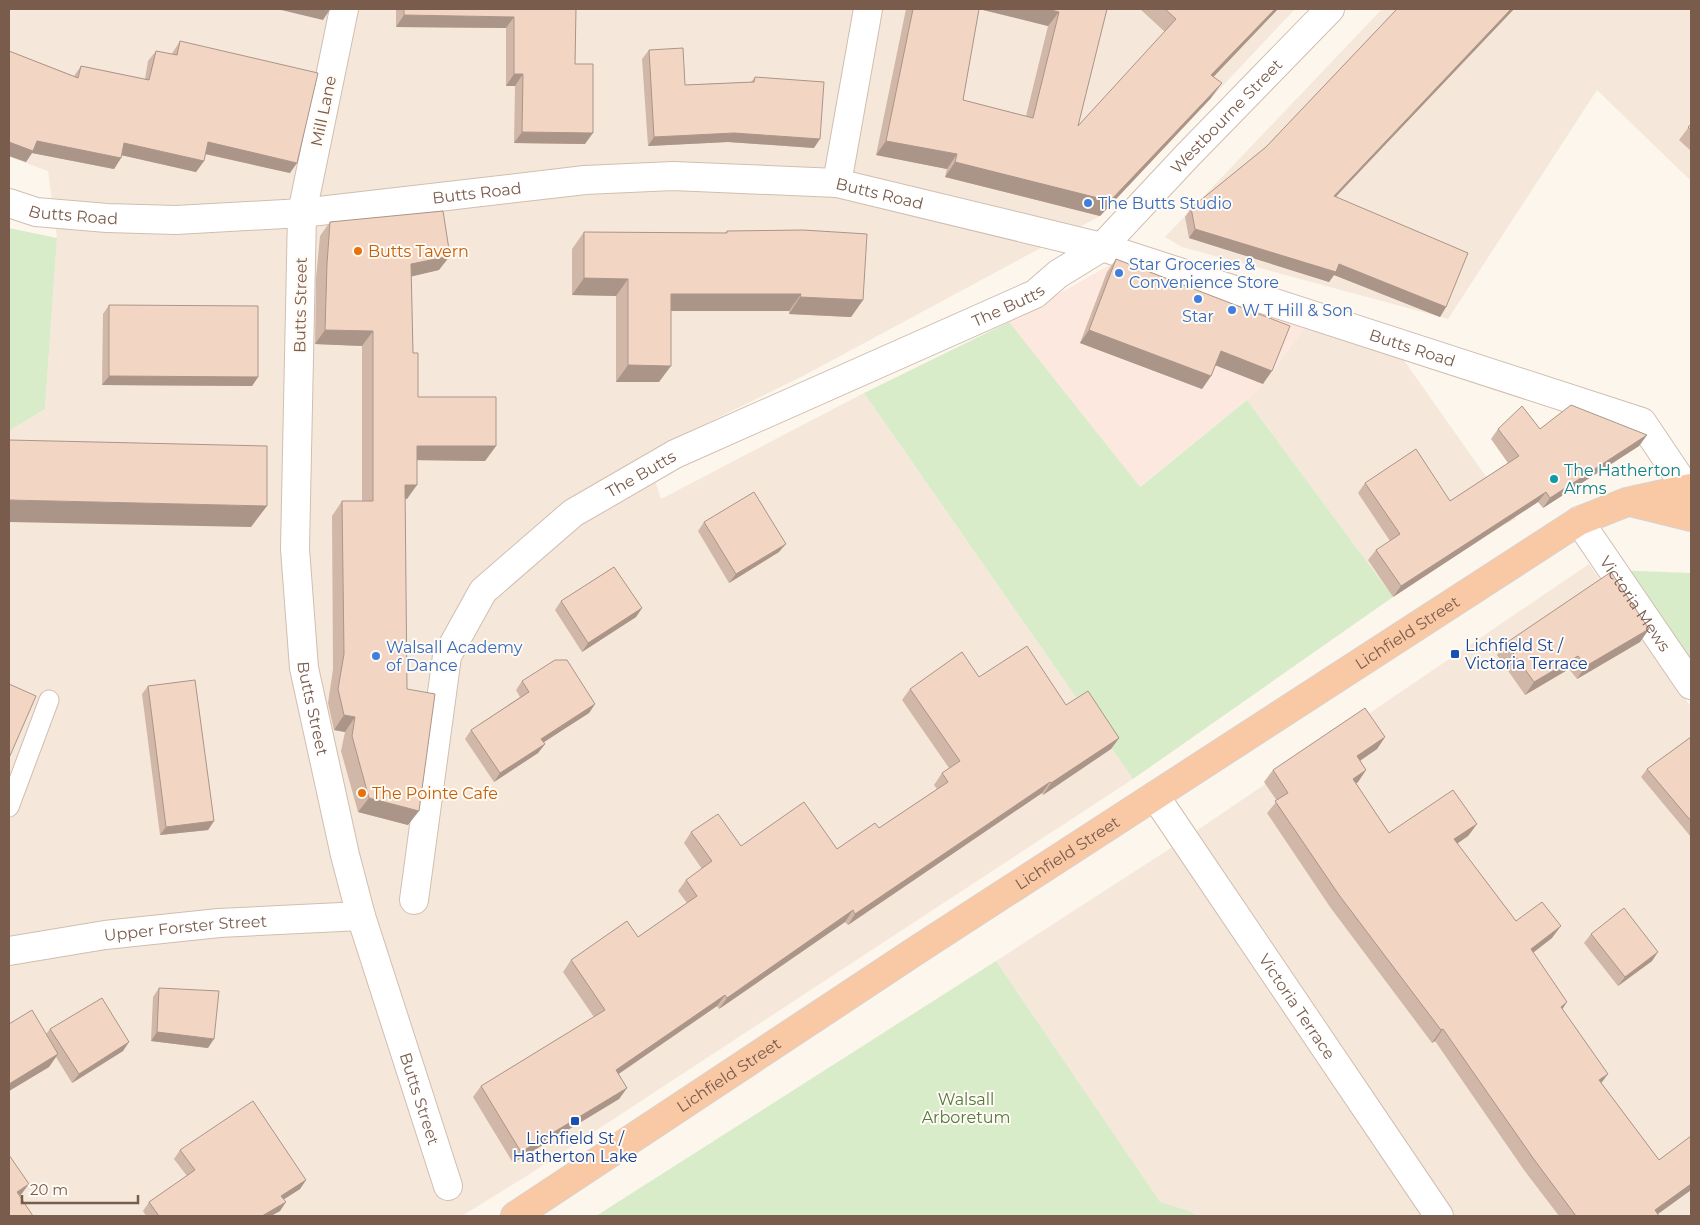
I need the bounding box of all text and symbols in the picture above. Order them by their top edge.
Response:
street label: Westbourne Street [1167,55,1287,177]
street label: Mill Lane [307,74,340,148]
street label: Butts Road [834,174,925,214]
street label: Butts Road [431,178,522,208]
place label: The Butts Studio [1098,194,1232,213]
marker: The Butts Studio [1082,197,1094,209]
street label: Butts Road [26,201,118,228]
place label: Butts Tavern [368,242,469,261]
marker: Butts Tavern [352,245,364,257]
place label: Star Groceries & Convenience Store [1129,255,1279,292]
street label: Butts Street [290,256,311,353]
marker: Star Groceries & Convenience Store [1113,267,1125,279]
street label: The Butts [969,281,1049,331]
marker: Star [1192,293,1204,305]
place label: W T Hill & Son [1242,301,1353,320]
marker: W T Hill & Son [1226,304,1238,316]
place label: Star [1182,307,1214,326]
street label: Butts Road [1367,325,1458,371]
street label: The Butts [603,447,679,502]
place label: The Hatherton Arms [1564,461,1681,498]
marker: The Hatherton Arms [1548,473,1560,485]
street label: Victoria Mews [1596,553,1674,655]
street label: Lichfield Street [1352,592,1464,674]
place label: Lichfield St / Victoria Terrace [1465,636,1588,673]
place label: Walsall Academy of Dance [386,638,523,675]
marker: Lichfield St / Victoria Terrace [1449,648,1461,660]
marker: Walsall Academy of Dance [370,650,382,662]
street label: Butts Street [294,661,332,758]
place label: The Pointe Cafe [372,784,498,803]
marker: The Pointe Cafe [356,787,368,799]
street label: Lichfield Street [1012,812,1124,894]
street label: Upper Forster Street [103,912,268,945]
street label: Victoria Terrace [1255,950,1339,1063]
street label: Lichfield Street [673,1034,785,1116]
street label: Butts Street [396,1050,443,1148]
park label: Walsall Arboretum [922,1090,1010,1127]
marker: Lichfield St / Hatherton Lake [569,1115,581,1127]
place label: Lichfield St / Hatherton Lake [512,1129,638,1166]
scale bar [22,1172,139,1204]
text: 20 m [30,1180,68,1199]

